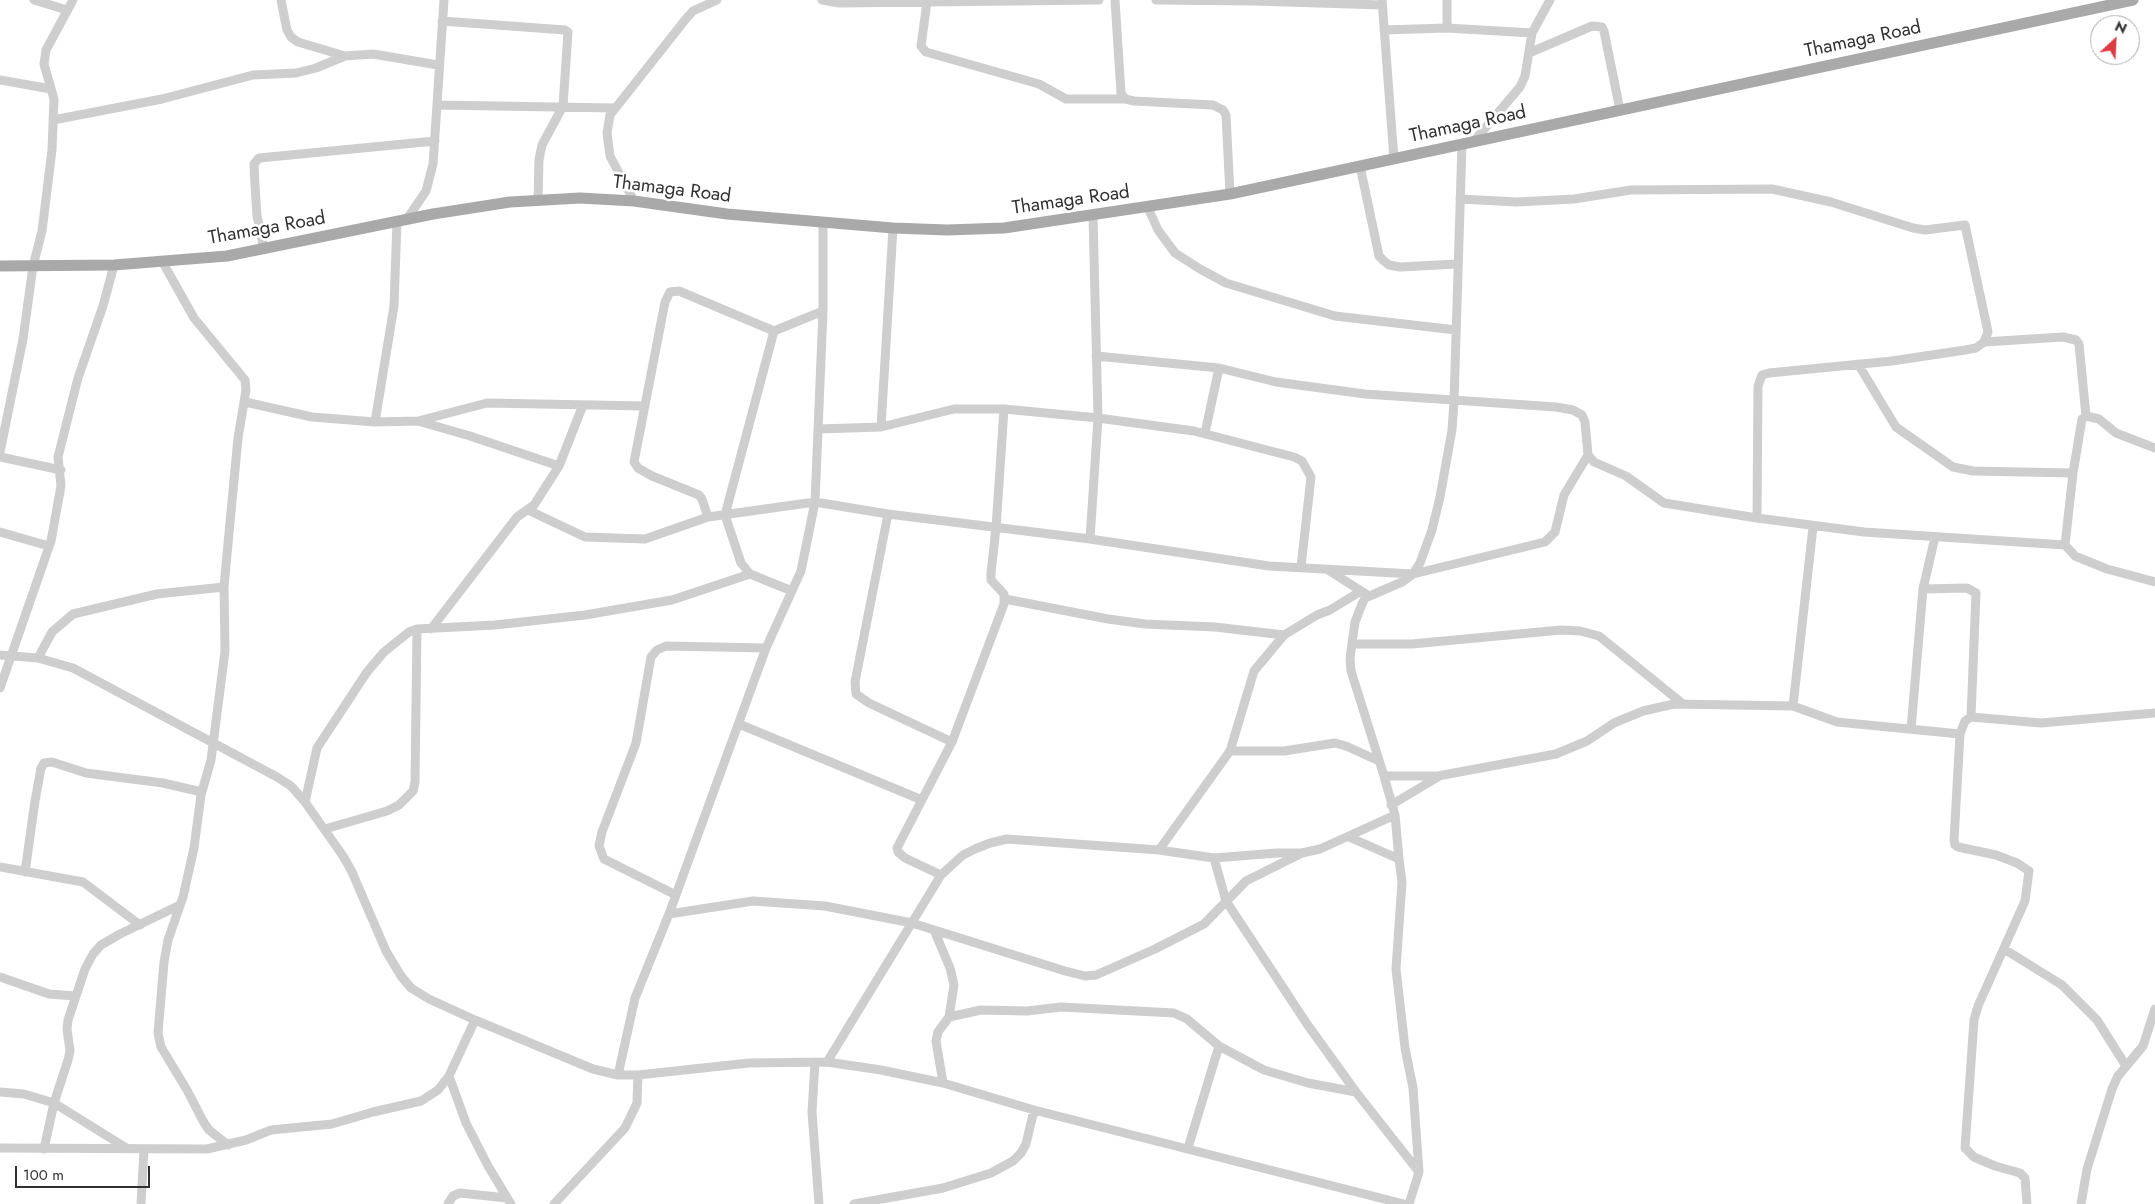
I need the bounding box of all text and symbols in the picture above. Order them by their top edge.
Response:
north arrow [2090,15,2140,65]
text: N [2112,16,2130,39]
street label: Thamaga Road [1803,17,1923,63]
street label: Thamaga Road [1408,102,1528,148]
street label: Thamaga Road [612,171,732,209]
street label: Thamaga Road [1011,181,1131,221]
street label: Thamaga Road [207,207,327,251]
scale bar [18,1156,152,1188]
text: 100 m [23,1164,64,1186]

